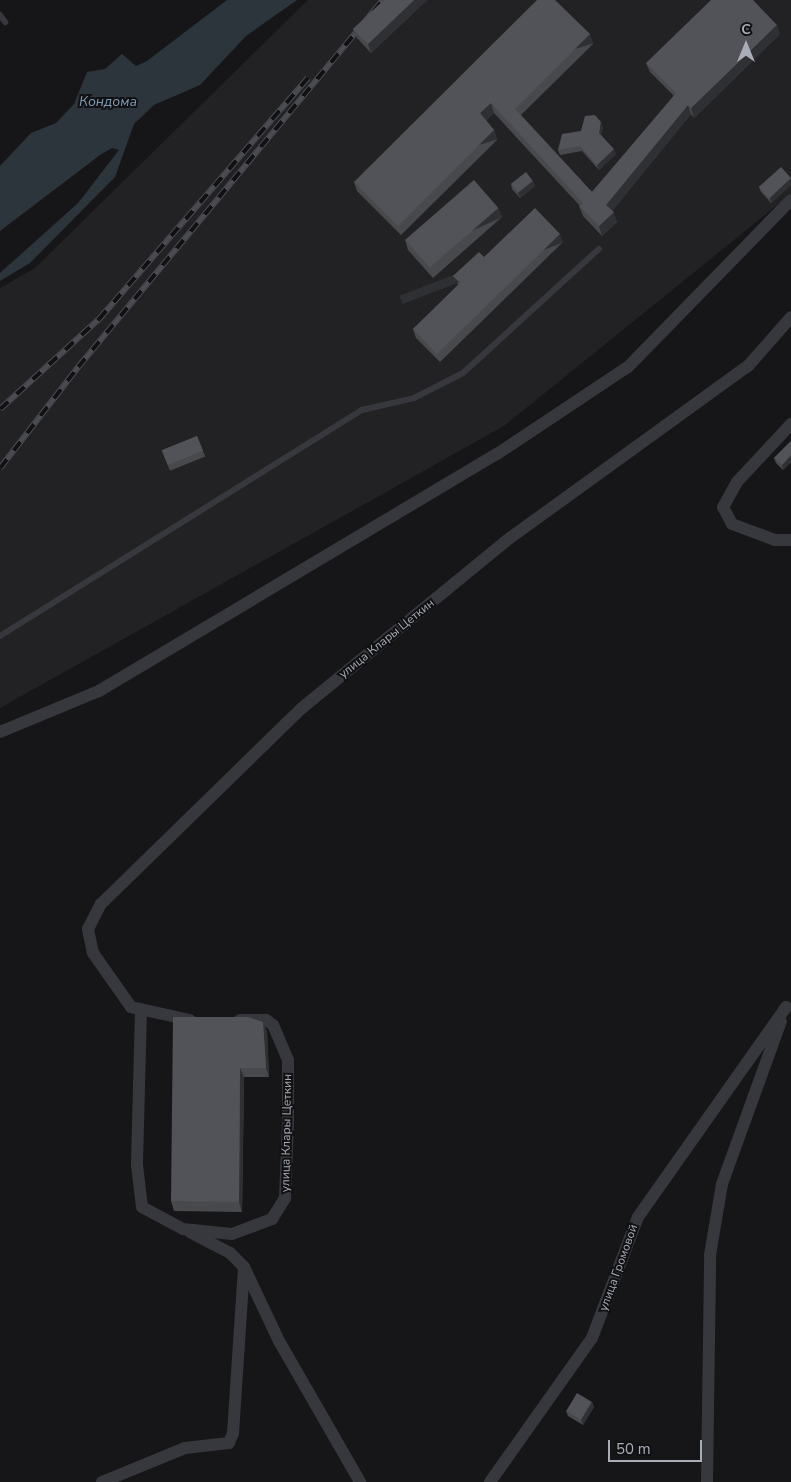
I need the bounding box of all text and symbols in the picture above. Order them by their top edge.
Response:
north arrow [721,20,771,70]
text: С [741,20,751,39]
water label: Кондома [79,94,137,110]
street label: улица Клары Цеткин [337,596,437,682]
street label: улица Клары Цеткин [279,1074,295,1192]
street label: улица Громовой [597,1223,641,1313]
scale bar [611,1430,705,1462]
text: 50 m [616,1439,651,1459]

